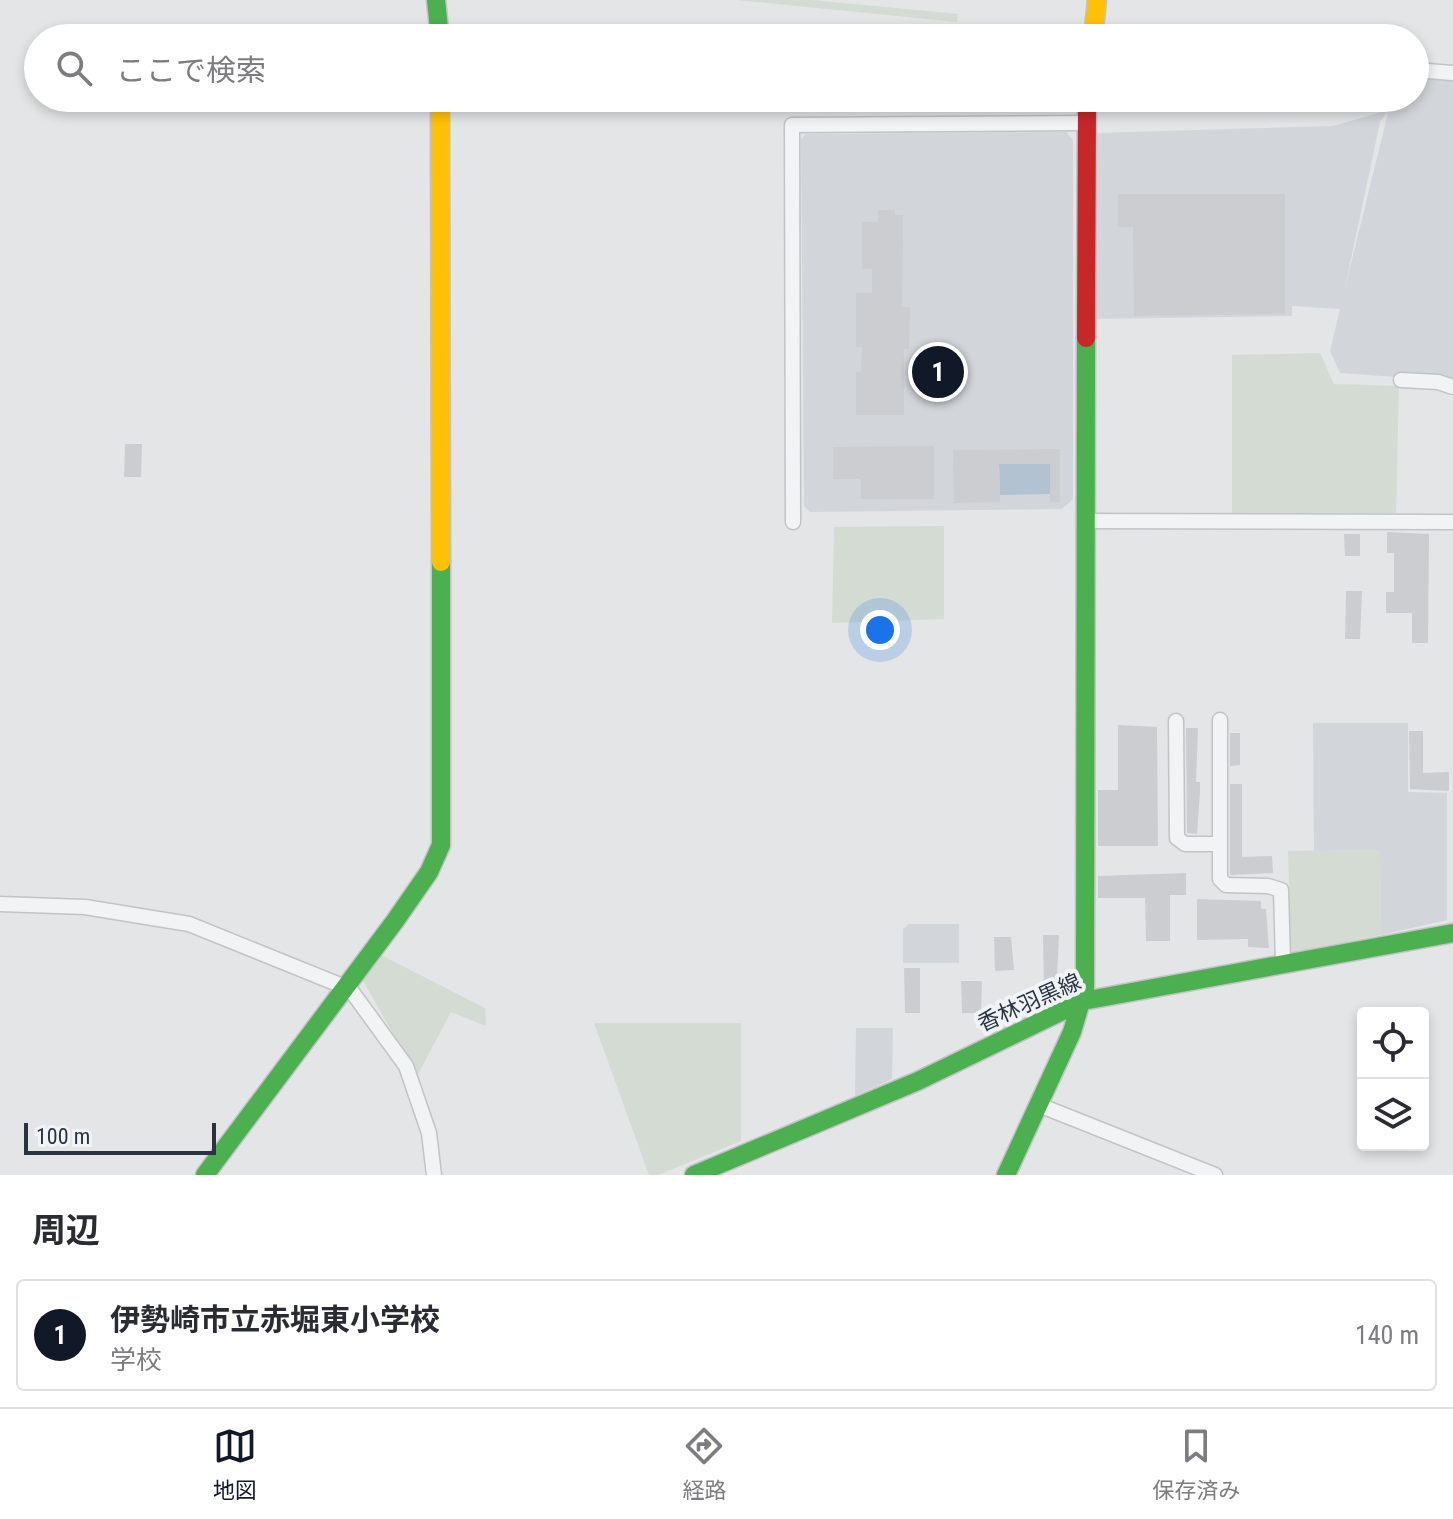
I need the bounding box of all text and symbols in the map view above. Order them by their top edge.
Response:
search box [24,24,1429,112]
icon: search [52,46,96,90]
text: ここで検索 [116,53,266,88]
pin: 1 [912,342,964,402]
your location [860,610,900,650]
street label: 香林羽黒線 [974,969,1085,1036]
map controls [1357,1007,1429,1151]
button: locate [1357,1007,1429,1079]
button: layers [1357,1079,1429,1151]
scale bar [24,1119,216,1155]
text: 100 m [36,1124,90,1149]
text: 周辺 [32,1210,100,1250]
text: 伊勢崎市立赤堀東小学校 [110,1302,440,1337]
text: 1 [53,1320,67,1350]
text: 140 m [1355,1320,1419,1350]
text: 学校 [110,1345,162,1375]
tab: 地図 [213,1424,257,1504]
tab: 経路 [682,1424,726,1504]
tab: 保存済み [1152,1424,1240,1504]

